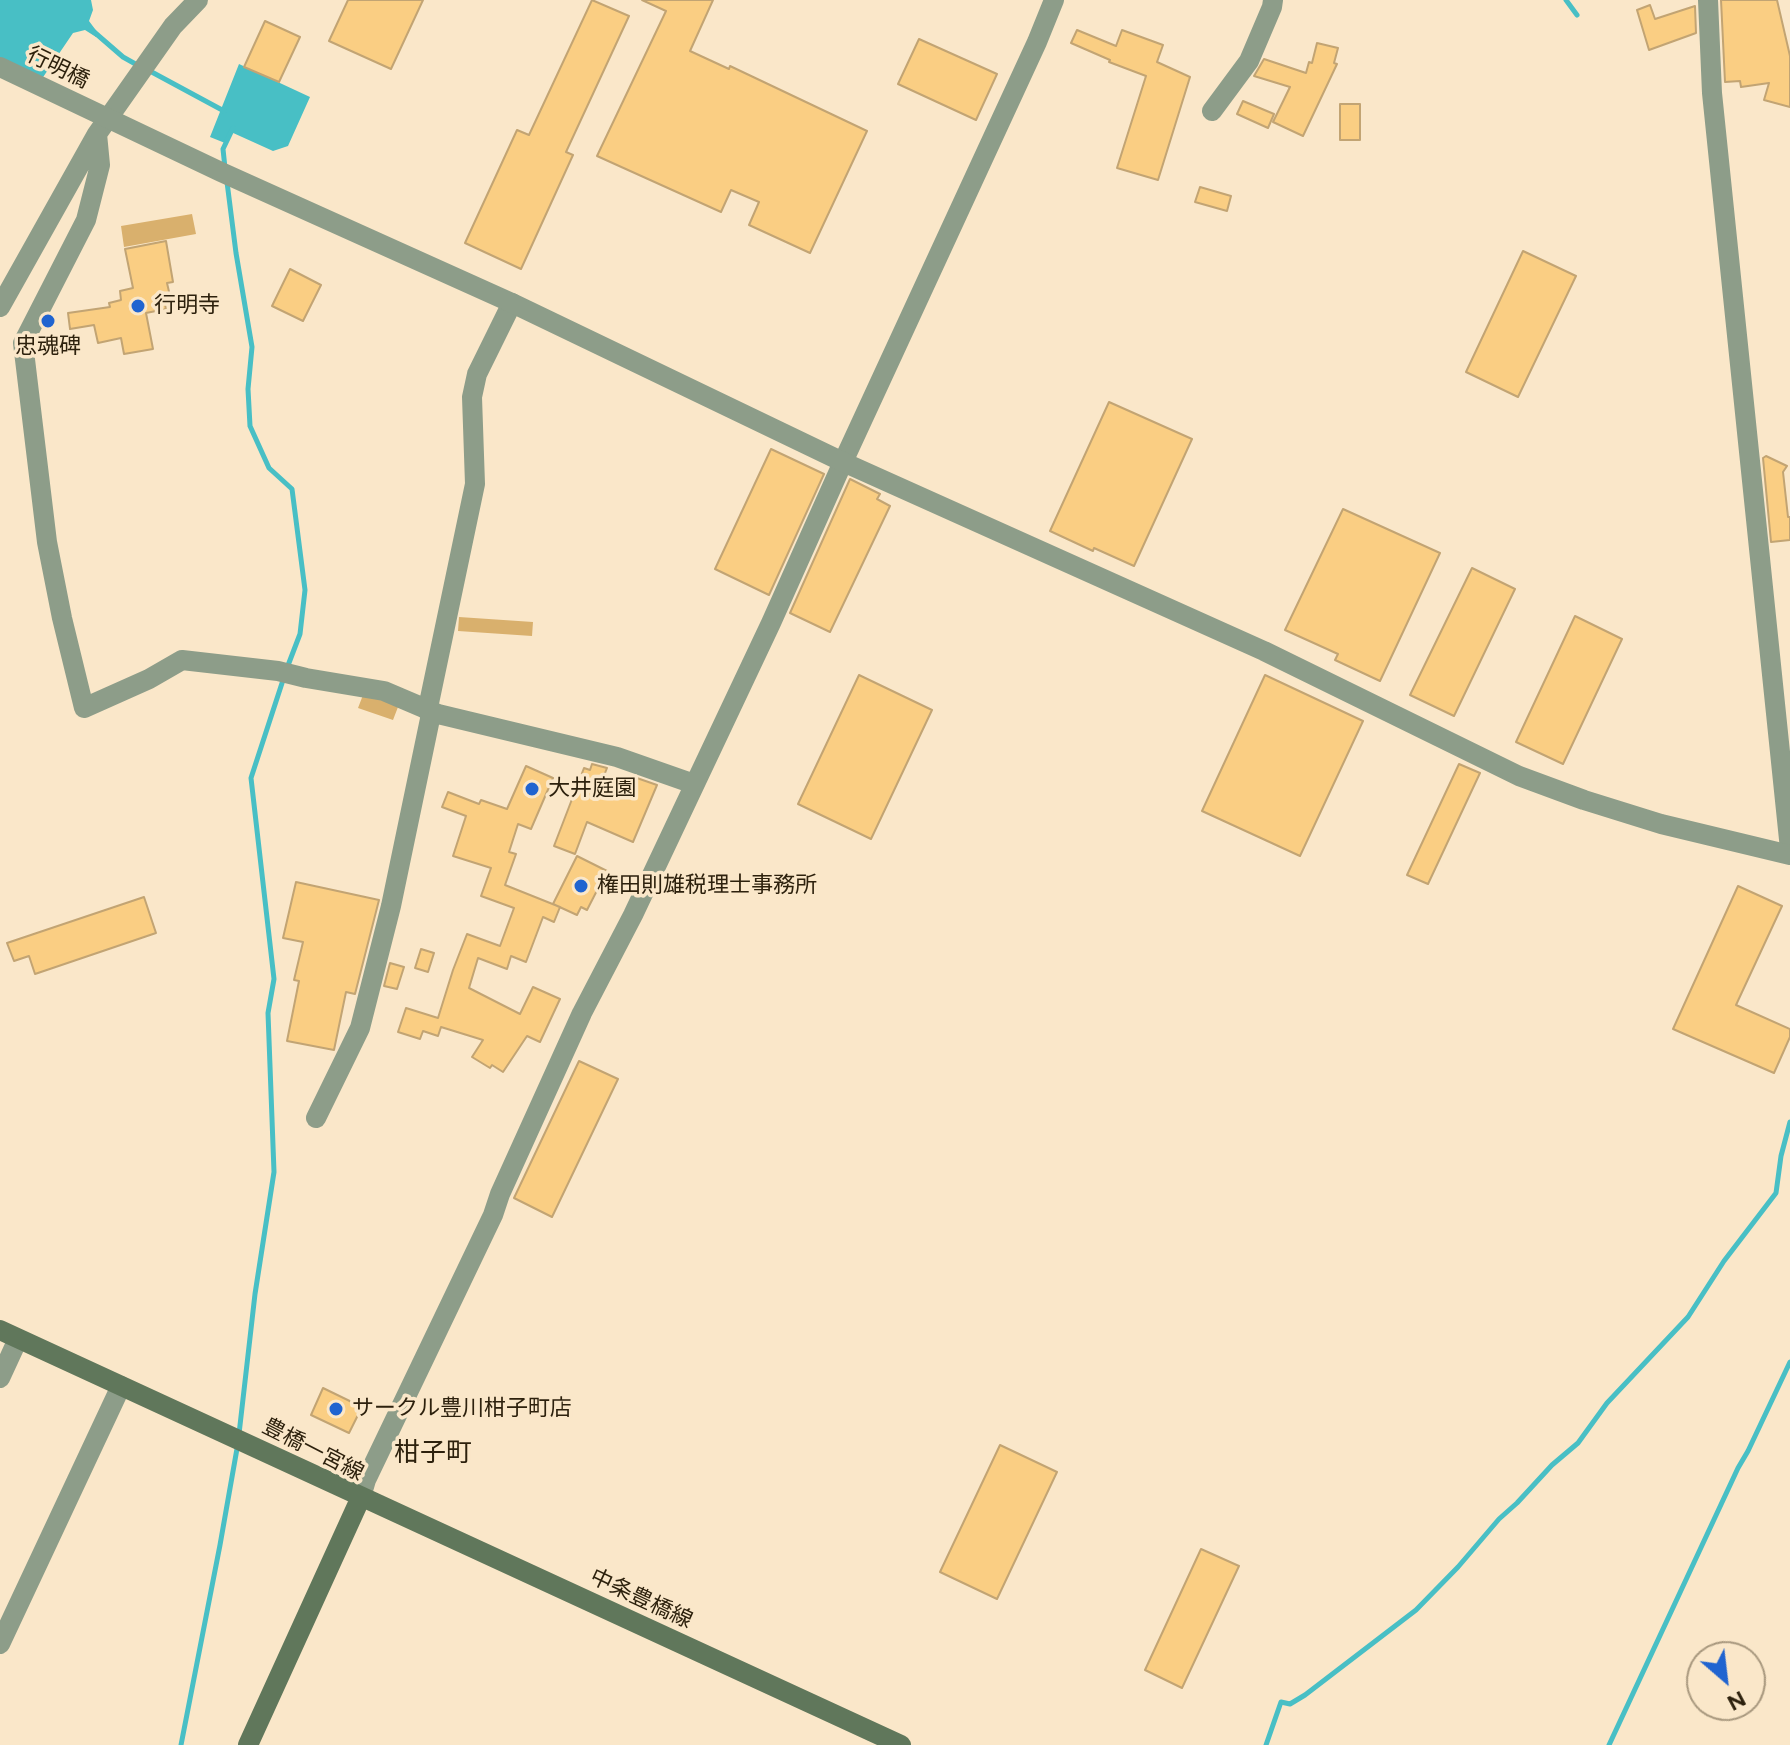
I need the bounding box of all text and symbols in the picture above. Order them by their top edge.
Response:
street label: 行明橋 [23,42,93,94]
place label: 行明寺 [154,293,220,319]
marker: 行明寺 [129,297,147,315]
marker: 忠魂碑 [39,312,57,330]
place label: 忠魂碑 [15,334,81,360]
place label: 大井庭園 [548,776,636,802]
marker: 大井庭園 [523,780,541,798]
place label: 権田則雄税理士事務所 [597,873,817,899]
marker: 権田則雄税理士事務所 [572,877,590,895]
place label: サークル豊川柑子町店 [352,1396,572,1422]
marker: サークル豊川柑子町店 [327,1400,345,1418]
street label: 豊橋一宮線 [258,1413,368,1487]
district label: 柑子町 [394,1437,472,1469]
street label: 中条豊橋線 [586,1564,696,1634]
north arrow [1686,1641,1766,1721]
text: N [1723,1685,1750,1717]

